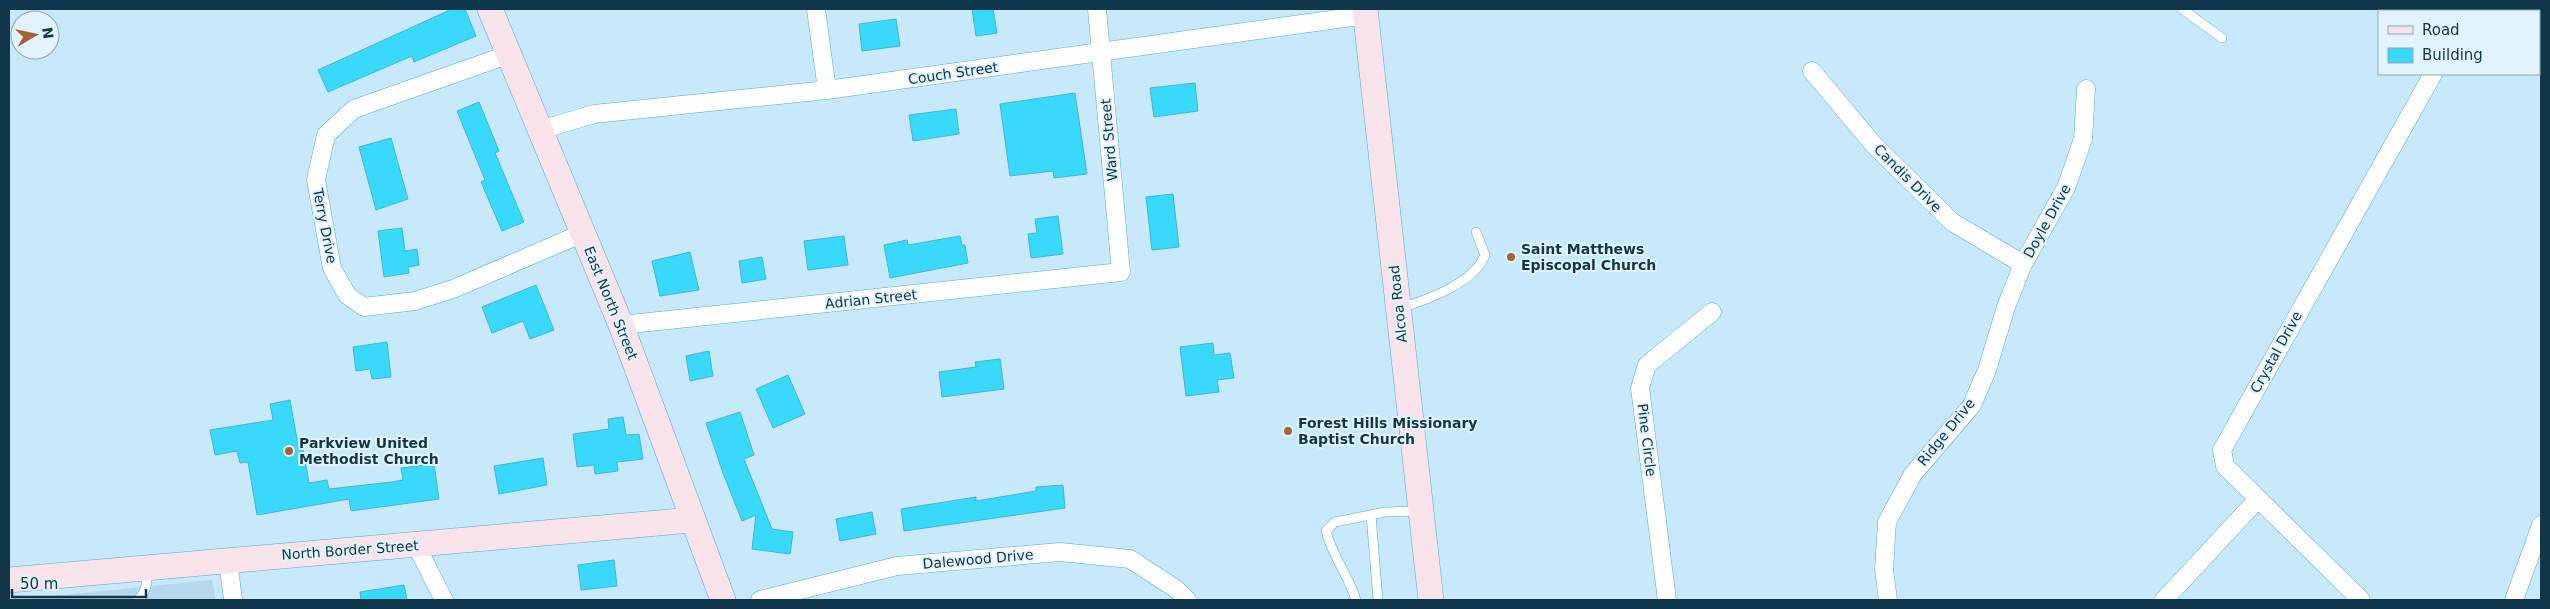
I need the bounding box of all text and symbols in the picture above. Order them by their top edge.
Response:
north arrow [10,10,60,60]
legend [2378,10,2540,75]
text: Road [2422,21,2460,39]
text: N [39,26,57,40]
text: Building [2422,46,2483,64]
street label: Couch Street [907,59,1000,87]
street label: Ward Street [1097,97,1121,182]
street label: Candis Drive [1871,141,1945,215]
street label: Doyle Drive [2020,181,2074,261]
street label: Terry Drive [310,186,340,265]
place label: Saint Matthews Episcopal Church [1521,241,1656,273]
street label: East North Street [581,244,641,362]
marker: Saint Matthews Episcopal Church [1505,251,1517,263]
street label: Alcoa Road [1386,264,1410,344]
street label: Adrian Street [824,286,918,312]
street label: Crystal Drive [2247,308,2305,396]
street label: Ridge Drive [1914,395,1978,469]
street label: Pine Circle [1635,403,1659,477]
place label: Forest Hills Missionary Baptist Church [1298,415,1478,447]
marker: Forest Hills Missionary Baptist Church [1282,425,1294,437]
place label: Parkview United Methodist Church [299,435,439,467]
marker: Parkview United Methodist Church [283,445,295,457]
street label: North Border Street [281,537,420,563]
street label: Dalewood Drive [922,546,1034,572]
scale bar [12,566,146,598]
text: 50 m [20,575,58,593]

